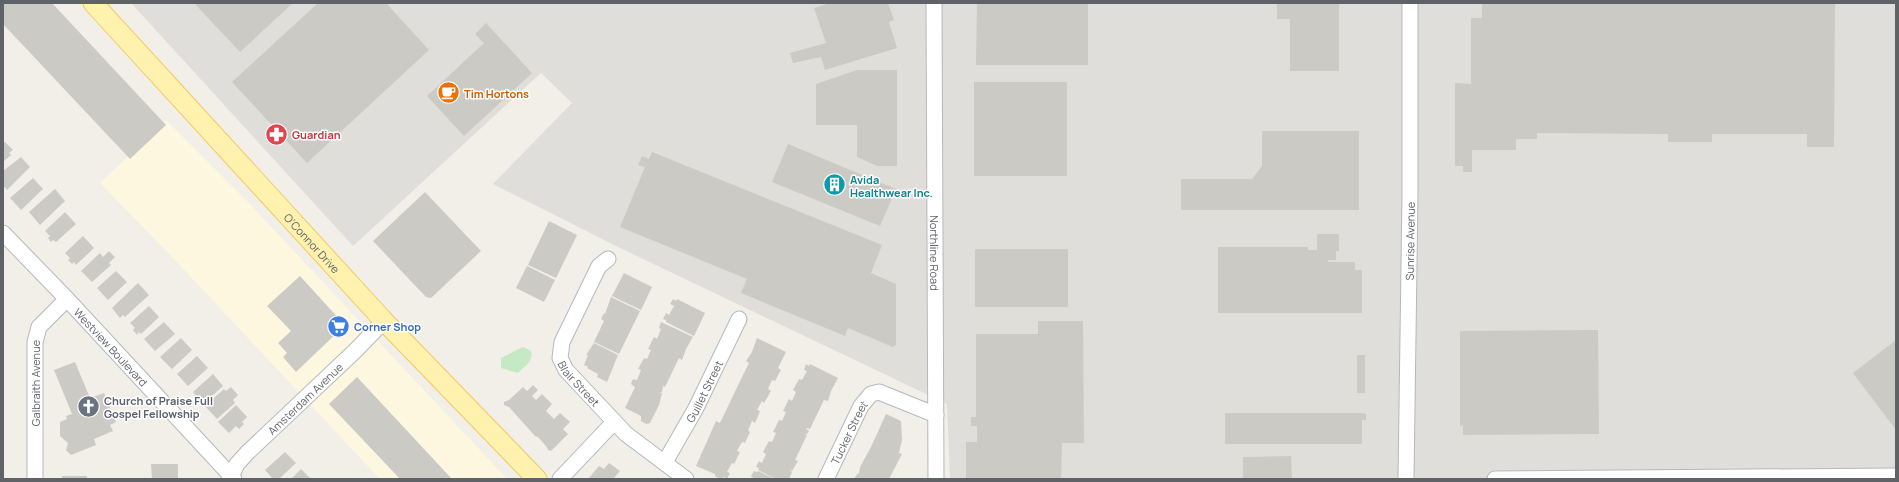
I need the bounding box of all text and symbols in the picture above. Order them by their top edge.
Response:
cafe icon: Tim Hortons [436,80,462,106]
place label: Tim Hortons [464,86,529,101]
pharmacy icon: Guardian [263,121,289,147]
place label: Guardian [292,127,341,142]
building icon: Avida Healthwear Inc. [822,172,848,198]
place label: Avida Healthwear Inc. [850,172,933,200]
street label: Sunrise Avenue [1401,201,1417,280]
street label: O'Connor Drive [281,210,344,276]
street label: Northline Road [927,215,943,291]
street label: Westview Boulevard [71,304,151,389]
supermarket icon: Corner Shop [325,313,351,339]
place label: Corner Shop [354,319,421,334]
street label: Galbraith Avenue [28,339,43,426]
street label: Blair Street [555,358,603,409]
street label: Guillet Street [682,358,726,425]
street label: Amsterdam Avenue [264,359,346,438]
church icon: Church of Praise Full Gospel Fellowship [76,393,102,419]
place label: Church of Praise Full Gospel Fellowship [104,393,213,421]
street label: Tucker Street [827,397,870,466]

